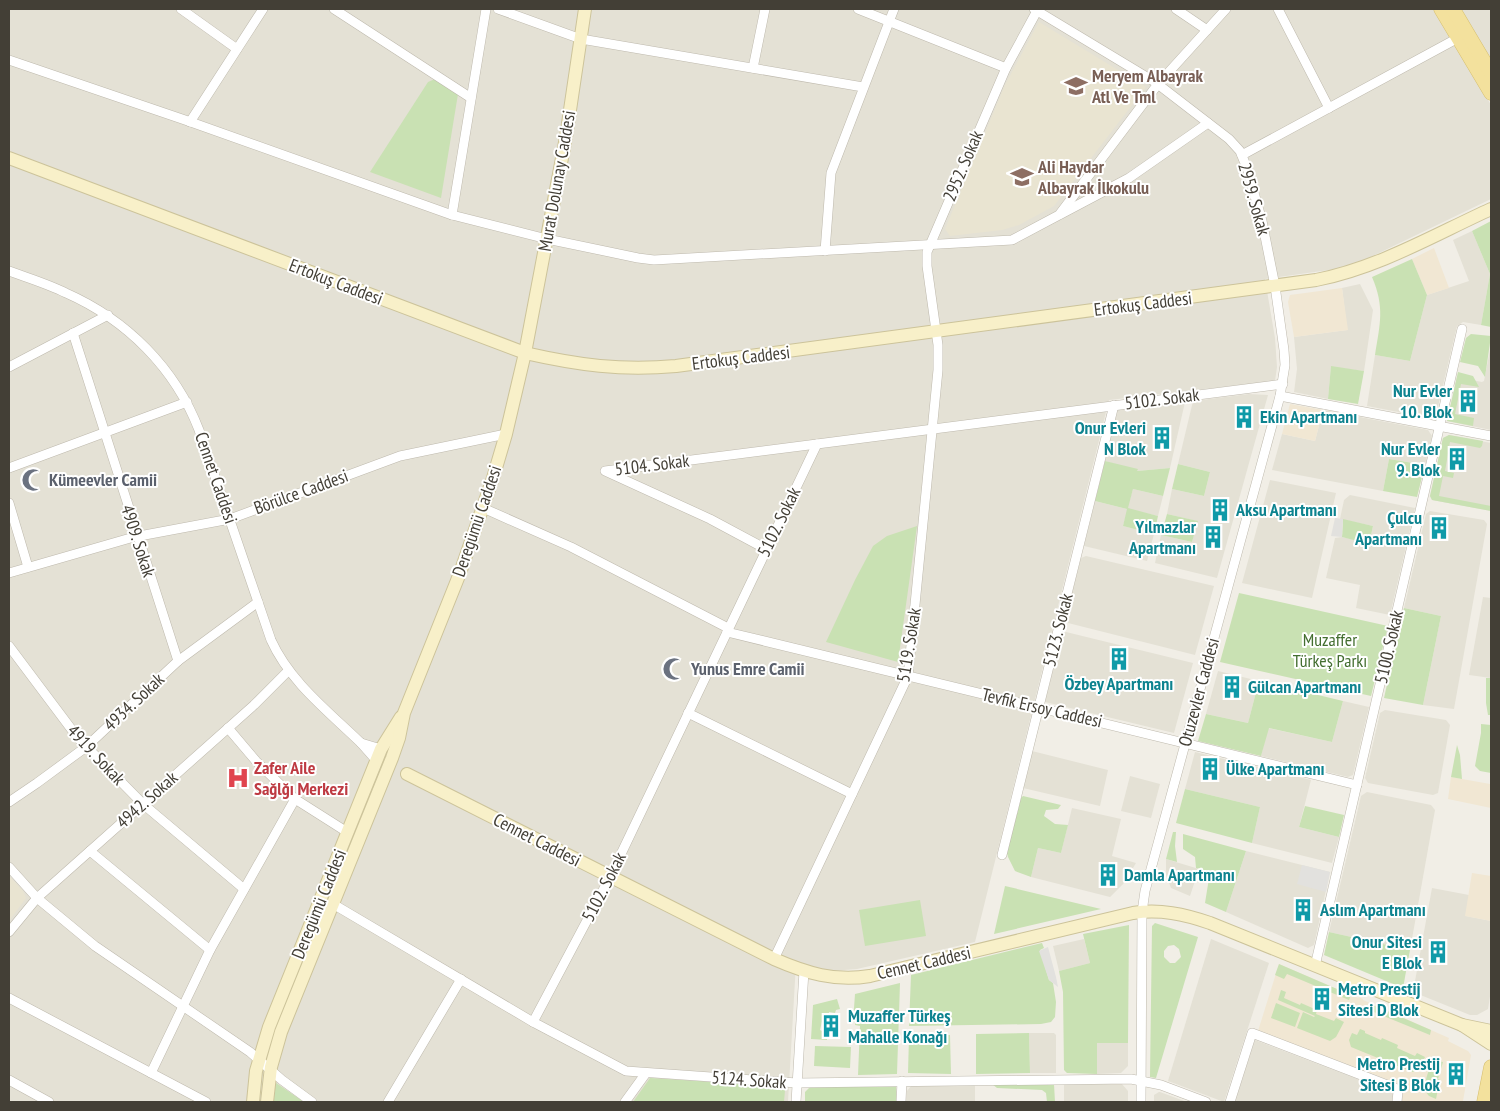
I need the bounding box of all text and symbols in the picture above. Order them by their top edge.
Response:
place label: Meryem Albayrak Atl Ve Tml [1091,64,1203,108]
school or university icon: Meryem Albayrak Atl Ve Tml [1063,73,1089,99]
street label: Murat Dolunay Caddesi [533,109,580,253]
street label: 2952. Sokak [937,127,988,205]
place label: Ali Haydar Albayrak İlkokulu [1037,155,1149,199]
street label: 2959. Sokak [1233,160,1276,238]
school or university icon: Ali Haydar Albayrak İlkokulu [1009,164,1035,190]
street label: Ertokuş Caddesi [286,253,386,310]
street label: Ertokuş Caddesi [1093,286,1193,321]
street label: Ertokuş Caddesi [691,340,791,375]
place label: Nur Evler 10. Blok [1393,379,1453,423]
street label: 5102. Sokak [1123,383,1201,414]
building icon: Nur Evler 10. Blok [1455,388,1481,414]
building icon: Ekin Apartmanı [1231,404,1257,430]
place label: Ekin Apartmanı [1260,405,1357,428]
place label: Onur Evleri N Blok [1075,416,1147,460]
building icon: Onur Evleri N Blok [1149,425,1175,451]
street label: Cennet Caddesi [190,429,243,527]
place label: Nur Evler 9. Blok [1381,437,1441,481]
building icon: Nur Evler 9. Blok [1444,446,1470,472]
street label: 5104. Sokak [613,449,691,480]
street label: Deregümü Caddesi [447,462,506,580]
street label: Börülce Caddesi [250,464,351,519]
mosque icon: Kümeevler Camii [20,467,46,493]
place label: Kümeevler Camii [49,468,157,491]
street label: 5102. Sokak [752,483,805,560]
building icon: Aksu Apartmanı [1207,497,1233,523]
place label: Aksu Apartmanı [1235,498,1337,521]
street label: 4909. Sokak [116,502,161,580]
place label: Çulcu Apartmanı [1354,506,1422,550]
place label: Yılmazlar Apartmanı [1128,515,1197,559]
building icon: Çulcu Apartmanı [1426,515,1452,541]
building icon: Yılmazlar Apartmanı [1200,524,1226,550]
street label: 5123. Sokak [1037,591,1078,669]
street label: 5119. Sokak [891,606,926,684]
street label: 5100. Sokak [1369,608,1408,686]
park label: Muzaffer Türkeş Parkı [1293,628,1367,672]
street label: Otuzevler Caddesi [1173,635,1224,749]
building icon: Özbey Apartmanı [1106,646,1132,672]
mosque icon: Yunus Emre Camii [661,656,687,682]
place label: Yunus Emre Camii [690,657,805,680]
street label: 4934. Sokak [98,668,169,736]
place label: Özbey Apartmanı [1065,672,1173,695]
building icon: Gülcan Apartmanı [1219,674,1245,700]
place label: Gülcan Apartmanı [1248,675,1361,698]
street label: Tevfik Ersoy Caddesi [980,682,1105,733]
street label: 4919. Sokak [62,719,130,790]
place label: Zafer Aile Sağlğı Merkezi [254,756,348,800]
building icon: Ülke Apartmanı [1197,756,1223,782]
place label: Ülke Apartmanı [1226,757,1325,780]
hospital icon: Zafer Aile Sağlğı Merkezi [225,765,251,791]
street label: 4942. Sokak [111,766,182,833]
street label: Cennet Caddesi [490,808,585,871]
street label: Deregümü Caddesi [286,846,351,962]
street label: 5102. Sokak [576,848,631,925]
building icon: Damla Apartmanı [1095,862,1121,888]
place label: Damla Apartmanı [1124,863,1235,886]
building icon: Aslım Apartmanı [1290,897,1316,923]
place label: Aslım Apartmanı [1319,898,1426,921]
place label: Onur Sitesi E Blok [1352,930,1423,974]
building icon: Onur Sitesi E Blok [1425,939,1451,965]
street label: Cennet Caddesi [875,941,973,984]
place label: Metro Prestij Sitesi D Blok [1338,977,1421,1021]
building icon: Metro Prestij Sitesi D Blok [1309,986,1335,1012]
place label: Muzaffer Türkeş Mahalle Konağı [848,1004,951,1048]
building icon: Muzaffer Türkeş Mahalle Konağı [818,1013,844,1039]
place label: Metro Prestij Sitesi B Blok [1357,1052,1441,1096]
building icon: Metro Prestij Sitesi B Blok [1443,1061,1469,1087]
street label: 5124. Sokak [711,1065,787,1094]

